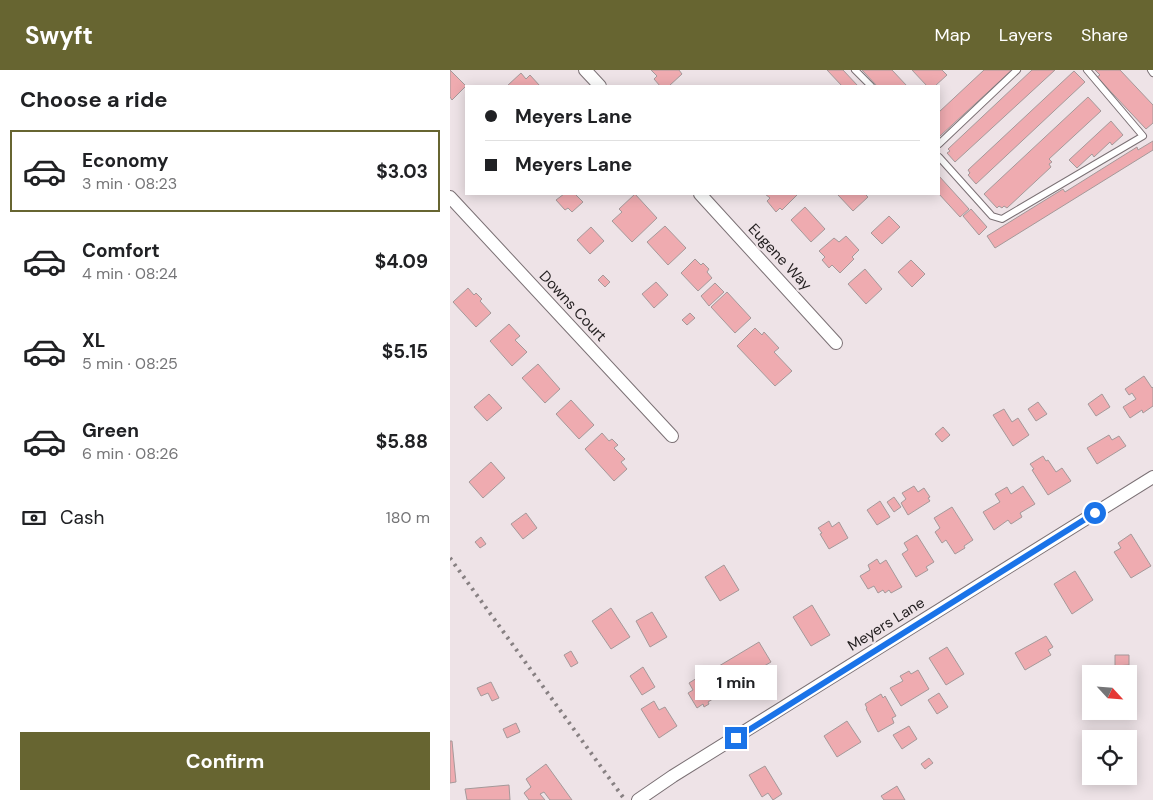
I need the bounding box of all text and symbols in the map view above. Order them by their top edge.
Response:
text: Swyft [25,20,93,51]
text: Map [935,23,971,47]
text: Layers [999,23,1053,47]
text: Share [1081,23,1128,47]
text: Choose a ride [20,85,168,114]
text: Meyers Lane [515,104,632,129]
text: Economy [82,148,169,173]
icon: car [22,149,67,194]
text: Meyers Lane [515,152,632,177]
text: $3.03 [376,159,428,184]
text: 3 min · 08:23 [82,173,177,194]
street label: Eugene Way [744,219,817,295]
text: Comfort [82,238,160,263]
icon: car [22,239,67,284]
text: $4.09 [375,249,428,274]
text: 4 min · 08:24 [82,263,178,284]
street label: Downs Court [535,266,611,346]
text: XL [82,328,105,353]
icon: car [22,329,67,374]
text: $5.15 [382,339,428,364]
text: 5 min · 08:25 [82,353,178,374]
text: Green [82,418,139,443]
icon: car [22,419,67,464]
text: $5.88 [376,429,428,454]
text: 6 min · 08:26 [82,443,178,464]
route start [1084,502,1106,524]
icon: cash [20,504,48,532]
text: Cash [60,505,104,530]
text: 180 m [386,507,430,528]
street label: Meyers Lane [844,592,928,656]
north arrow [1082,665,1138,720]
map controls [1082,665,1137,785]
callout: 1 min [695,666,777,700]
text: 1 min [717,672,755,693]
route end [725,727,747,749]
button: locate [1082,730,1137,785]
button: Confirm [20,732,430,790]

